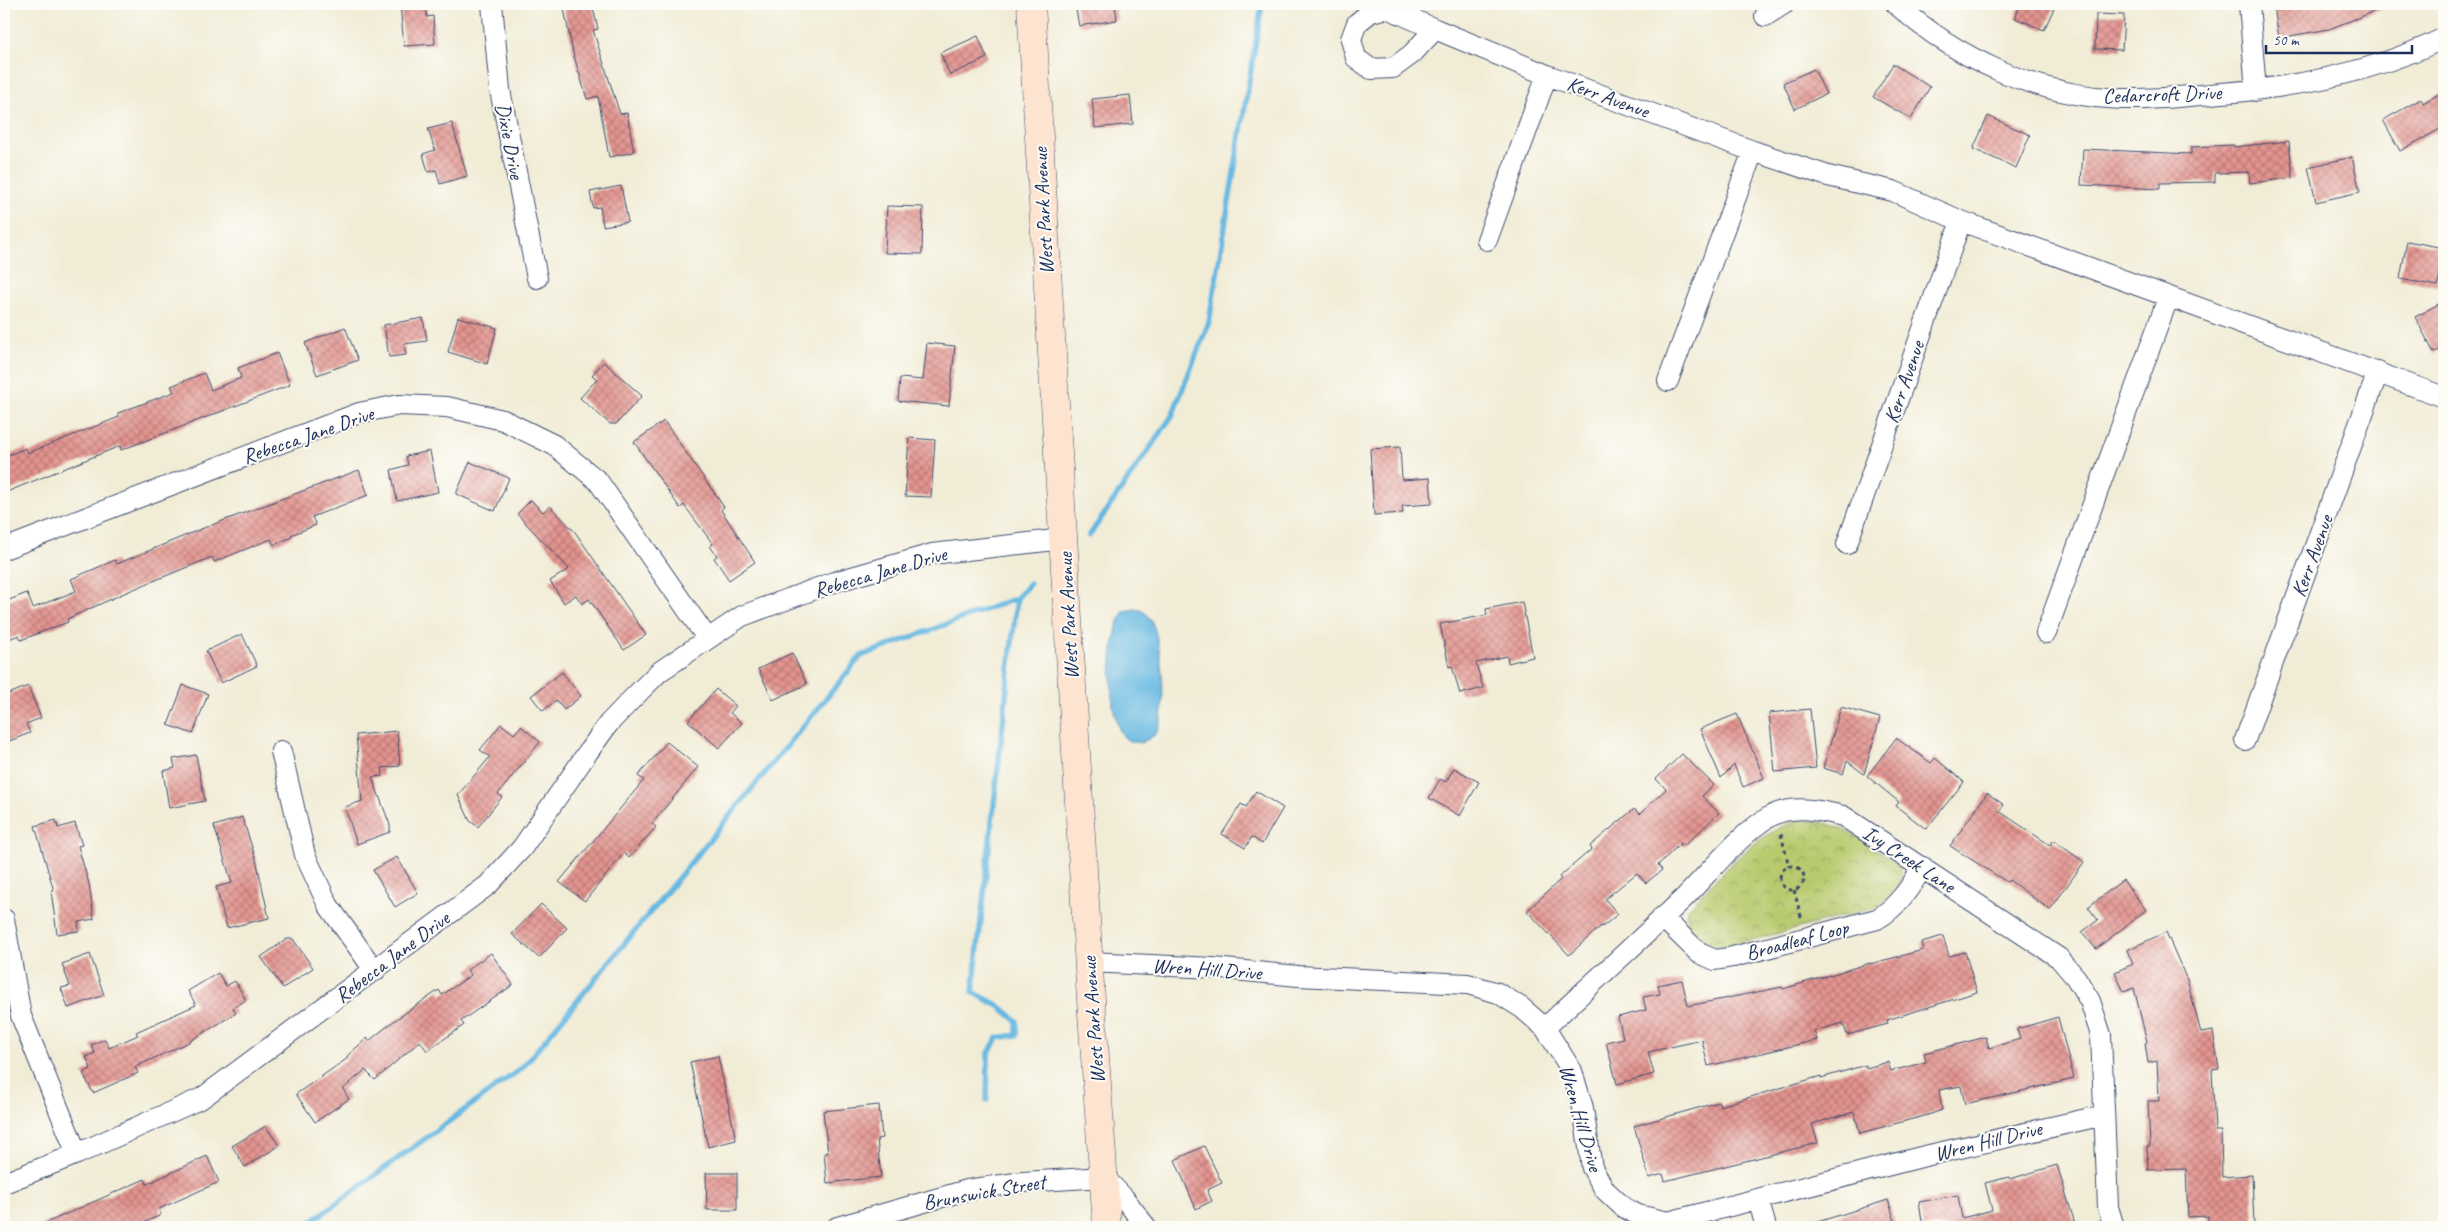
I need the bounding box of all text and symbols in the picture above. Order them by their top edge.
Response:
scale bar [2266,22,2412,54]
text: 50 m [2273,31,2300,50]
street label: Kerr Avenue [1564,70,1654,124]
street label: Cedarcroft Drive [2102,79,2223,109]
street label: Dixie Drive [490,101,530,182]
street label: West Park Avenue [1027,146,1059,275]
street label: Kerr Avenue [1878,336,1931,426]
street label: Rebecca Jane Drive [239,400,379,470]
street label: Kerr Avenue [2285,510,2339,600]
street label: Rebecca Jane Drive [811,540,951,603]
street label: West Park Avenue [1052,551,1084,680]
street label: Ivy Creek Lane [1858,820,1962,900]
street label: Rebecca Jane Drive [330,904,456,1009]
street label: Broadleaf Loop [1743,914,1852,966]
street label: Wren Hill Drive [1152,952,1265,986]
street label: West Park Avenue [1076,955,1110,1084]
street label: Wren Hill Drive [1553,1062,1609,1176]
street label: Wren Hill Drive [1932,1115,2046,1167]
street label: Brunswick Street [921,1168,1050,1216]

